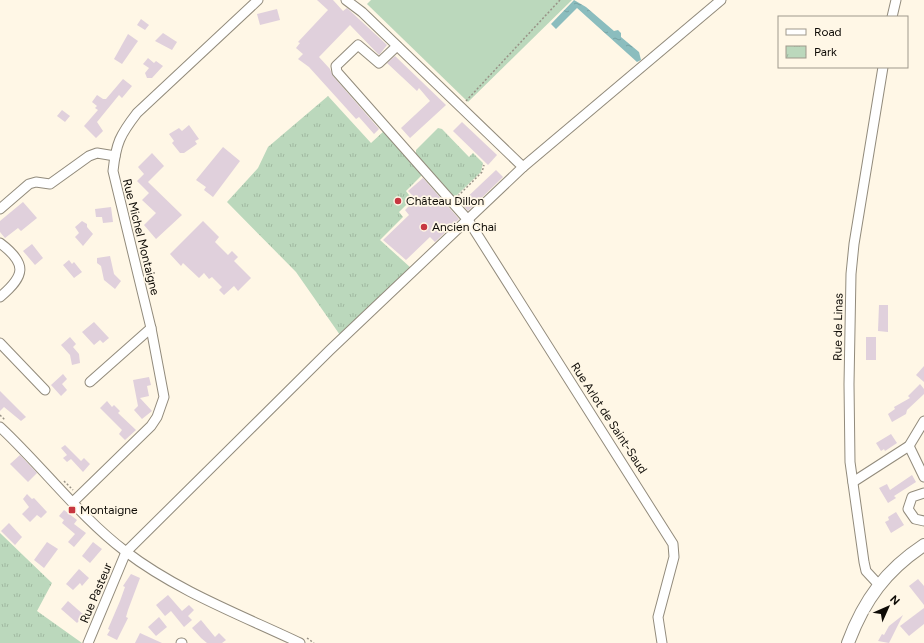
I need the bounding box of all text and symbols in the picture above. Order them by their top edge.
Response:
legend [778,16,908,68]
text: Road [814,25,842,39]
text: Park [814,45,837,59]
street label: Rue Michel Montaigne [120,177,162,297]
place label: Château Dillon [406,194,485,208]
marker: Château Dillon [393,196,403,206]
place label: Ancien Chai [432,220,497,234]
marker: Ancien Chai [419,222,429,232]
street label: Rue de Linas [830,293,846,361]
street label: Rue Arlot de Saint-Saud [568,360,650,476]
place label: Montaigne [80,503,138,517]
marker: Montaigne [67,505,77,515]
street label: Rue Pasteur [77,561,115,625]
north arrow [868,587,908,627]
text: N [887,593,902,608]

